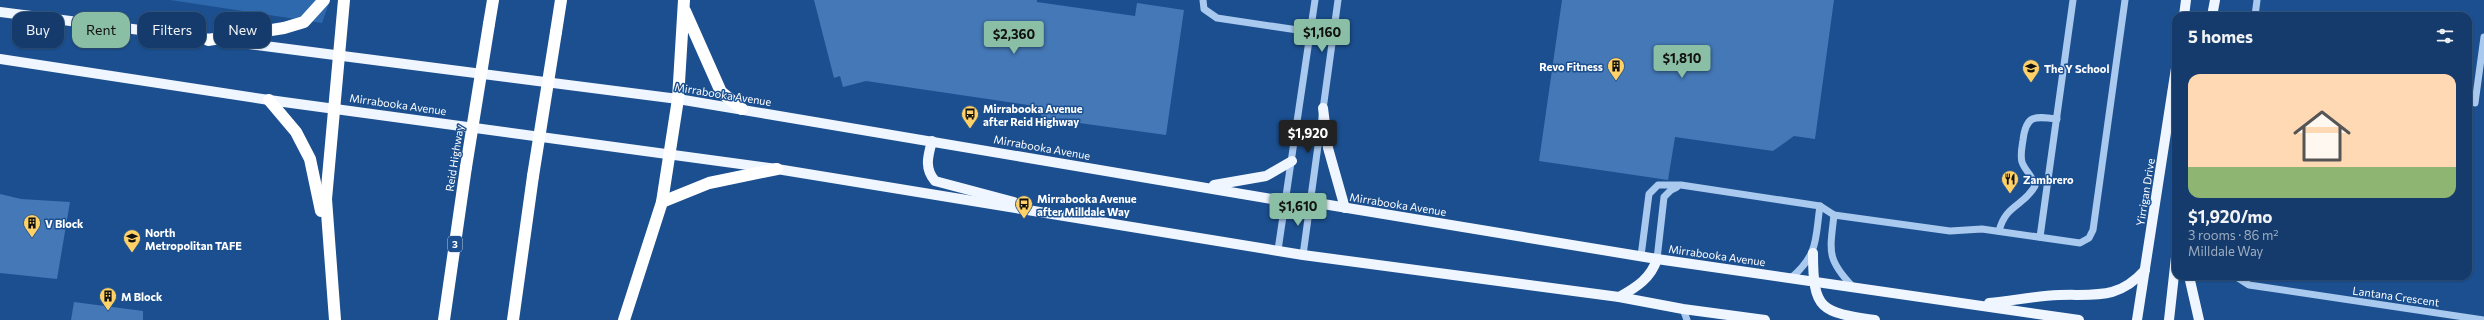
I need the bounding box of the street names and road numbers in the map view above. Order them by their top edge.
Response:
street label: Mirrabooka Avenue [674,80,773,108]
street label: Mirrabooka Avenue [349,91,448,117]
street label: Reid Highway [442,123,466,192]
street label: Mirrabooka Avenue [993,132,1092,162]
street label: Yirrigan Drive [2133,157,2157,227]
street label: Mirrabooka Avenue [1349,190,1448,218]
road number: 3 [448,236,462,252]
street label: Mirrabooka Avenue [1668,242,1767,268]
street label: Lantana Crescent [2352,283,2441,309]

